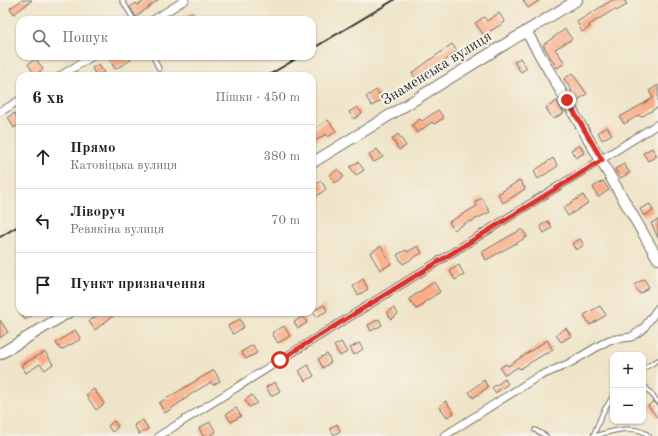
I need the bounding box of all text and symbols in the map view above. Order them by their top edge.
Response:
search box [16,16,316,60]
icon: search [30,27,52,49]
street label: Знаменська вулиця [379,29,495,109]
text: Пошук [62,31,108,46]
text: 6 хв [32,90,64,107]
text: Пішки · 450 m [215,91,300,104]
route end [558,91,576,109]
text: Прямо [70,141,116,156]
icon: ahead [32,146,54,168]
text: 380 m [263,150,300,163]
text: Катовіцька вулиця [70,159,177,172]
text: Ліворуч [70,205,125,220]
icon: left [32,210,54,232]
text: 70 m [271,214,300,227]
text: Ревякіна вулиця [70,223,164,236]
icon: arrive [32,274,54,296]
text: Пункт призначення [70,277,206,292]
route start [271,351,289,369]
map controls [610,352,646,424]
button: + [610,352,646,388]
button: − [610,388,646,424]

